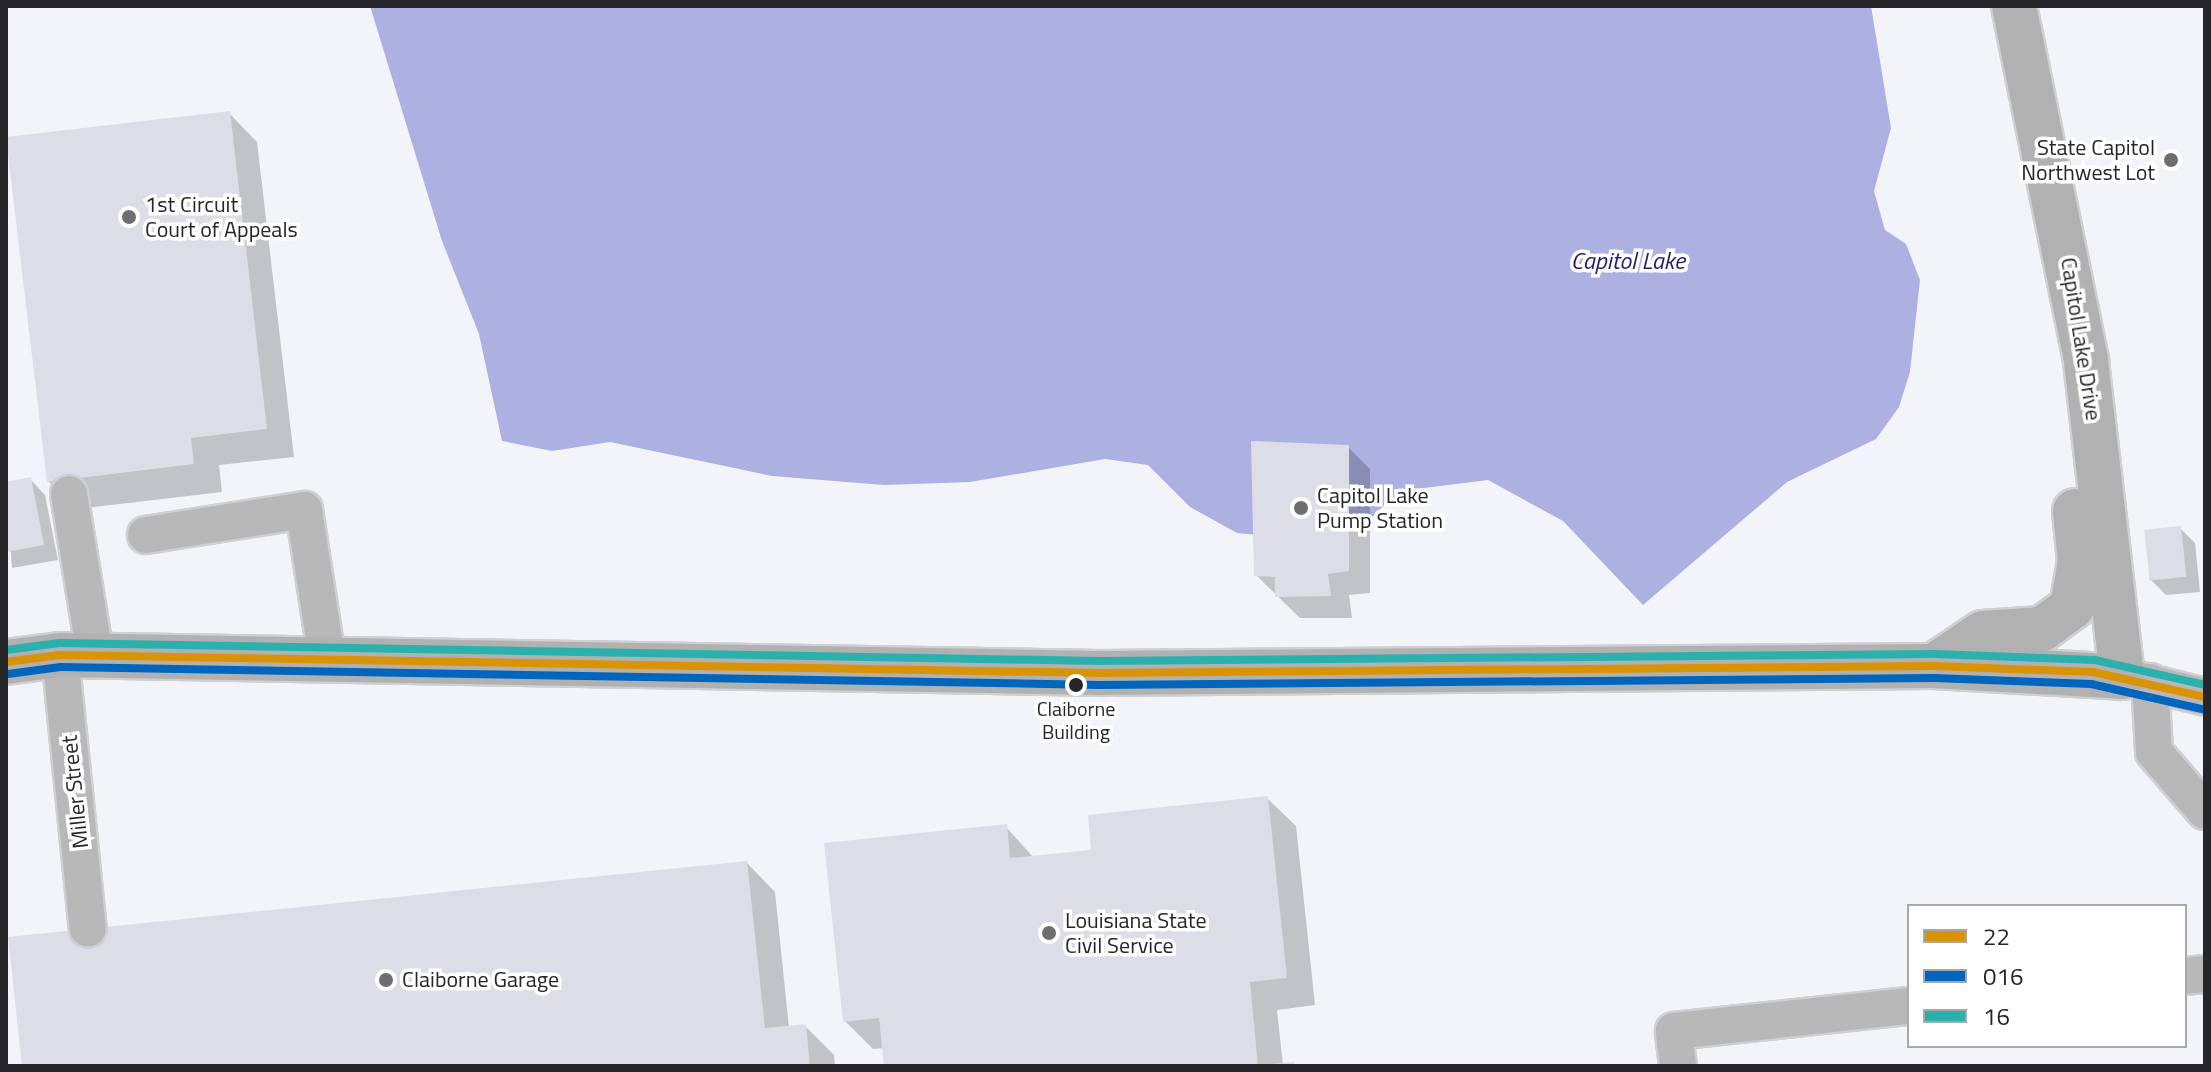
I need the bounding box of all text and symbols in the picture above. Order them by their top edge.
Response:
place label: State Capitol Northwest Lot [2021,134,2155,186]
marker: State Capitol Northwest Lot [2162,151,2180,169]
place label: 1st Circuit Court of Appeals [145,191,298,242]
marker: 1st Circuit Court of Appeals [120,208,138,226]
water label: Capitol Lake [1571,247,1685,275]
street label: Capitol Lake Drive [2055,256,2107,422]
place label: Capitol Lake Pump Station [1317,482,1443,534]
marker: Capitol Lake Pump Station [1292,499,1310,517]
marker: Claiborne Building [1068,677,1084,693]
place label: Claiborne Building [1037,696,1115,743]
street label: Miller Street [56,734,94,850]
legend [1907,904,2187,1048]
place label: Louisiana State Civil Service [1065,907,1207,958]
text: 22 [1983,918,2010,954]
marker: Louisiana State Civil Service [1040,924,1058,942]
text: 016 [1983,958,2023,994]
place label: Claiborne Garage [402,967,559,993]
marker: Claiborne Garage [377,971,395,989]
text: 16 [1983,998,2010,1034]

